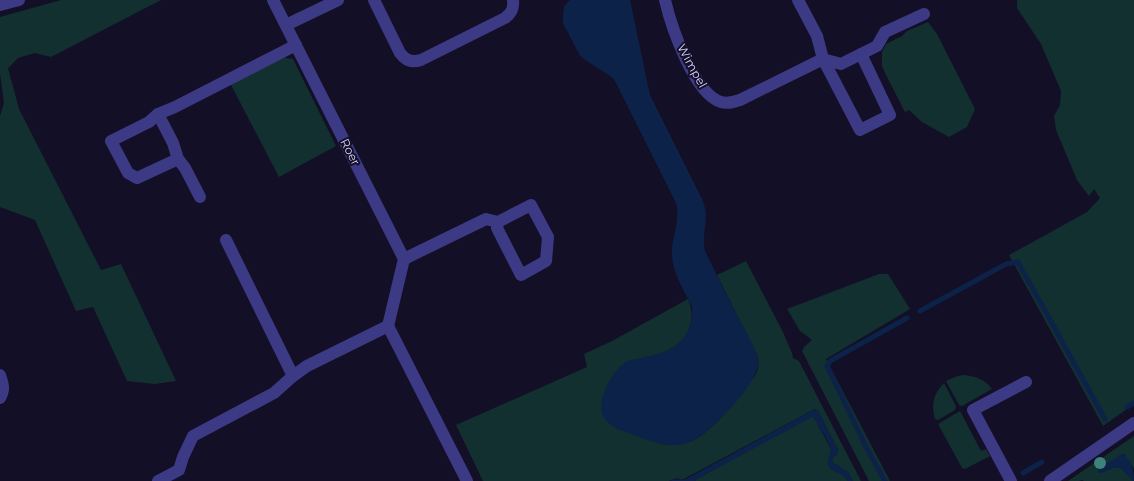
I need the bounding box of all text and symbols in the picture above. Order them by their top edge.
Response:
street label: Wimpel [674,41,711,90]
street label: Roer [337,136,364,168]

